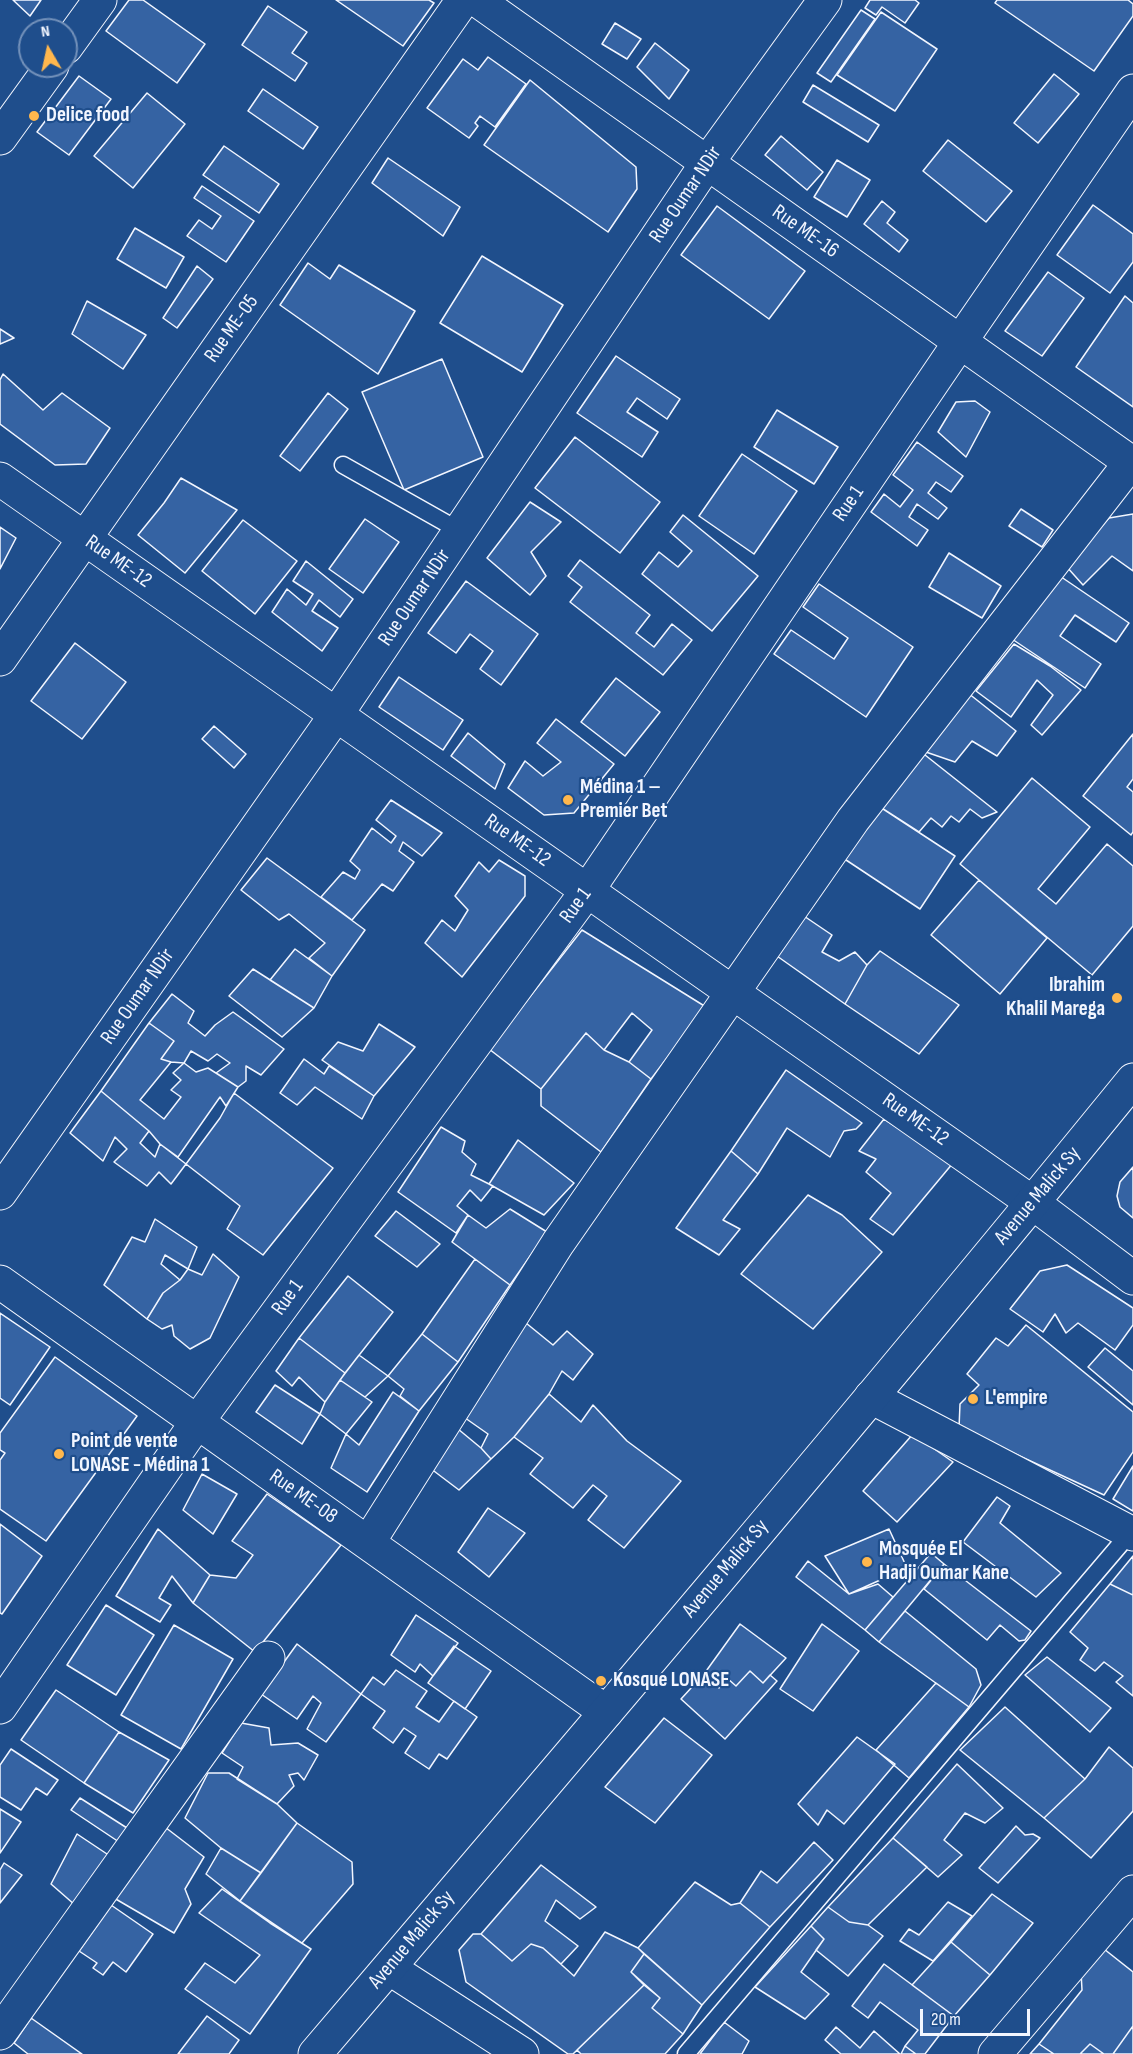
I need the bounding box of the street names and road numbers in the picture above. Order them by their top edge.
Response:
street label: Rue Oumar NDir [644,142,728,248]
street label: Rue ME-16 [767,200,843,264]
street label: Rue ME-05 [200,290,264,368]
street label: Rue 1 [828,481,870,527]
street label: Rue ME-12 [80,530,156,594]
street label: Rue Oumar NDir [373,545,457,651]
street label: Rue ME-12 [479,809,555,873]
street label: Rue 1 [555,883,597,929]
street label: Rue Oumar NDir [96,944,180,1050]
street label: Rue ME-12 [877,1088,953,1152]
street label: Avenue Malick Sy [990,1142,1086,1250]
street label: Rue 1 [267,1275,309,1321]
street label: Rue ME-08 [264,1464,342,1530]
street label: Avenue Malick Sy [678,1515,774,1623]
street label: Avenue Malick Sy [364,1886,460,1994]

